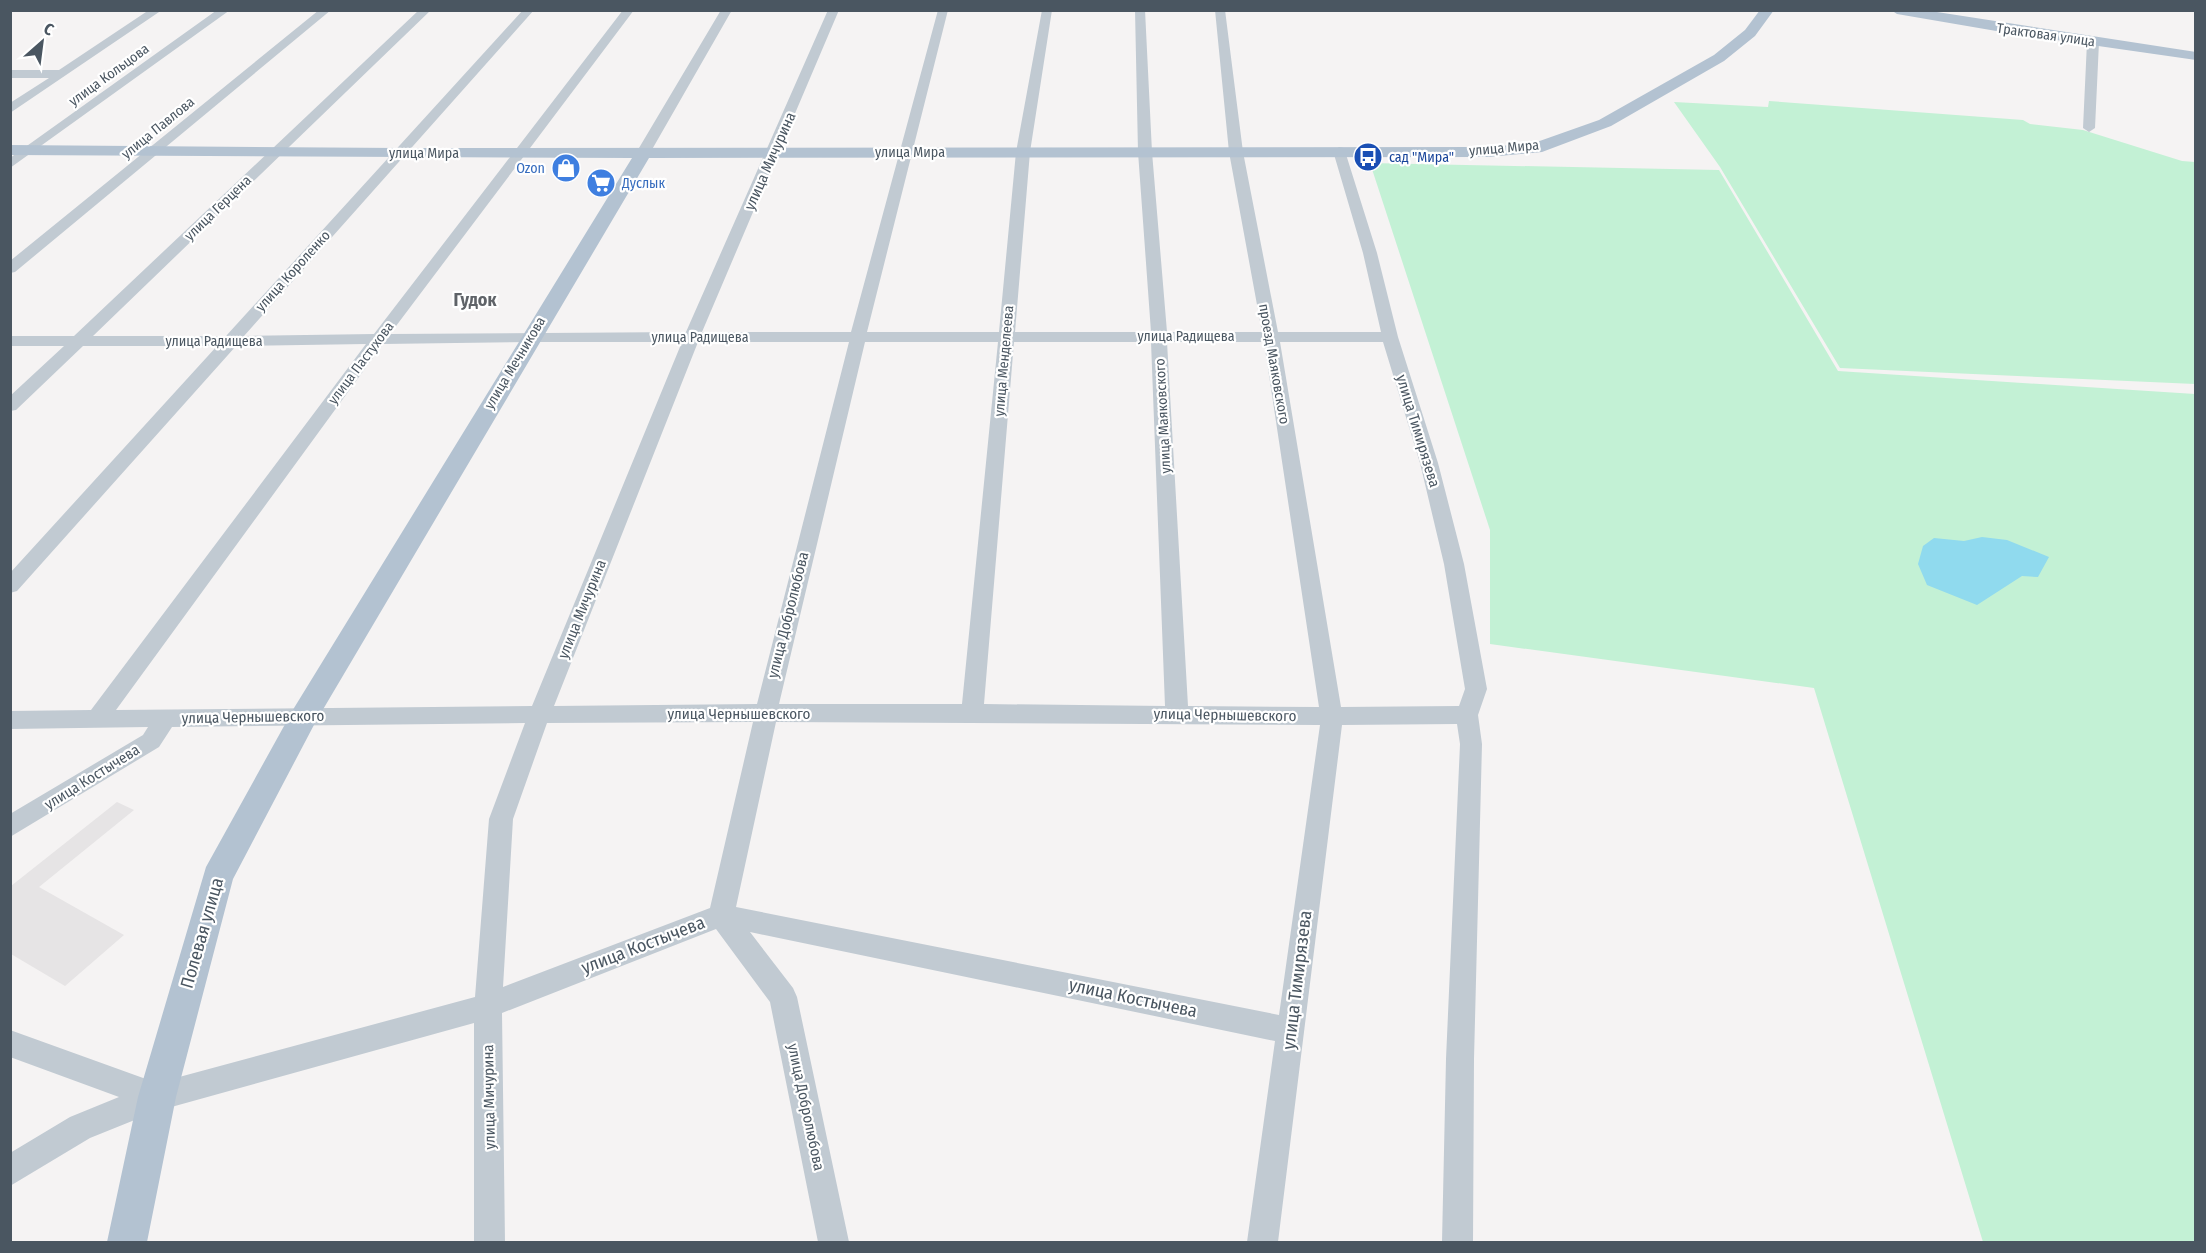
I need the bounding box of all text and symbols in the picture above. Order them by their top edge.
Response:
north arrow [12,12,72,72]
text: С [41,19,58,40]
street label: Трактовая улица [1996,20,2096,50]
street label: улица Кольцова [66,40,153,110]
street label: улица Павлова [118,93,198,163]
street label: улица Мичурина [740,109,800,213]
street label: улица Мира [1468,136,1540,160]
bus stop icon: сад "Мира" [1352,141,1384,173]
street label: улица Мира [875,144,945,161]
street label: улица Мира [389,145,459,162]
place label: сад "Мира" [1389,149,1454,166]
shop icon: Ozon [550,152,582,184]
place label: Ozon [516,160,545,177]
supermarket icon: Дуслык [585,167,617,199]
street label: улица Герцена [181,172,255,244]
place label: Дуслык [621,175,665,192]
street label: улица Короленко [252,227,334,315]
district label: Гудок [454,289,497,311]
street label: проезд Маяковского [1255,302,1293,426]
street label: улица Менделеева [991,305,1017,417]
street label: улица Мечникова [481,314,549,412]
street label: улица Пастухова [325,318,398,408]
street label: улица Радищева [1137,328,1235,345]
street label: улица Радищева [651,329,749,346]
street label: улица Радищева [165,333,263,350]
street label: улица Маяковского [1151,358,1175,474]
street label: улица Тимирязева [1392,372,1444,490]
street label: улица Добролюбова [764,550,812,680]
street label: улица Мичурина [554,557,610,661]
street label: улица Чернышевского [668,705,811,723]
street label: улица Чернышевского [1153,705,1297,725]
street label: улица Чернышевского [181,707,325,727]
street label: улица Костычева [41,741,143,813]
street label: Полевая улица [176,875,228,991]
street label: улица Тимирязева [1278,909,1316,1051]
street label: улица Костычева [578,911,708,979]
street label: улица Костычева [1067,974,1199,1022]
street label: улица Добролюбова [784,1042,828,1172]
street label: улица Мичурина [479,1044,499,1150]

